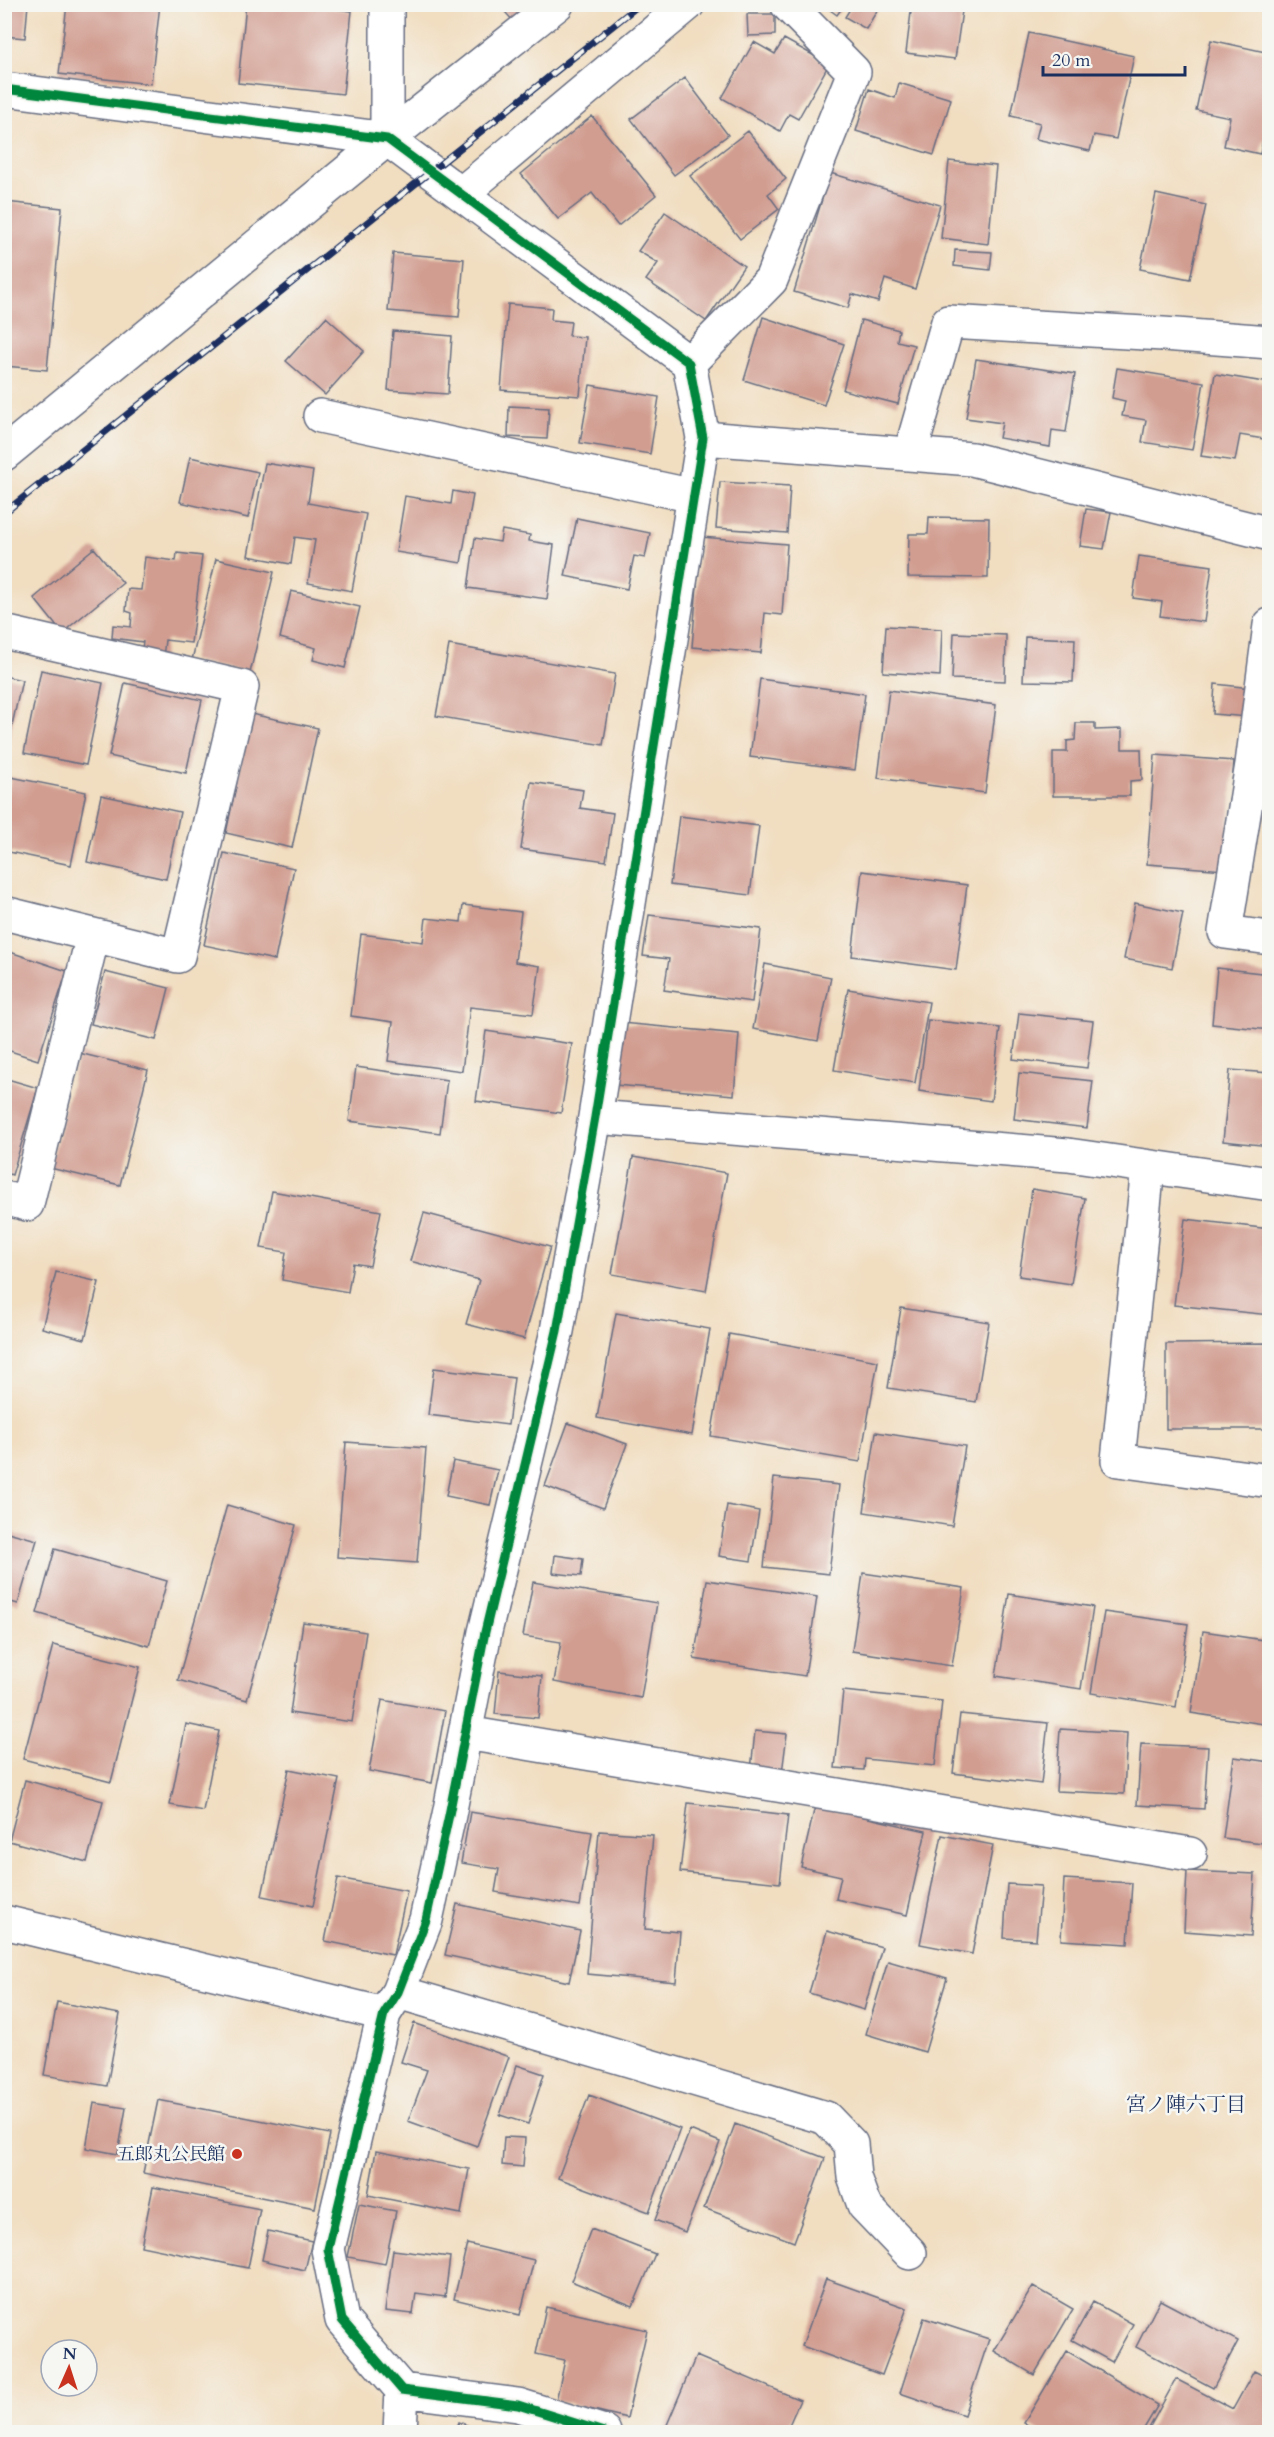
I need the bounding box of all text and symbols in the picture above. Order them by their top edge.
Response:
scale bar [1043,39,1186,77]
text: 20 m [1052,48,1091,73]
district label: 宮ノ陣六丁目 [1126,2091,1246,2118]
place label: 五郎丸公民館 [117,2142,225,2167]
marker: 五郎丸公民館 [230,2147,244,2161]
north arrow [39,2338,99,2398]
text: N [62,2343,77,2365]

